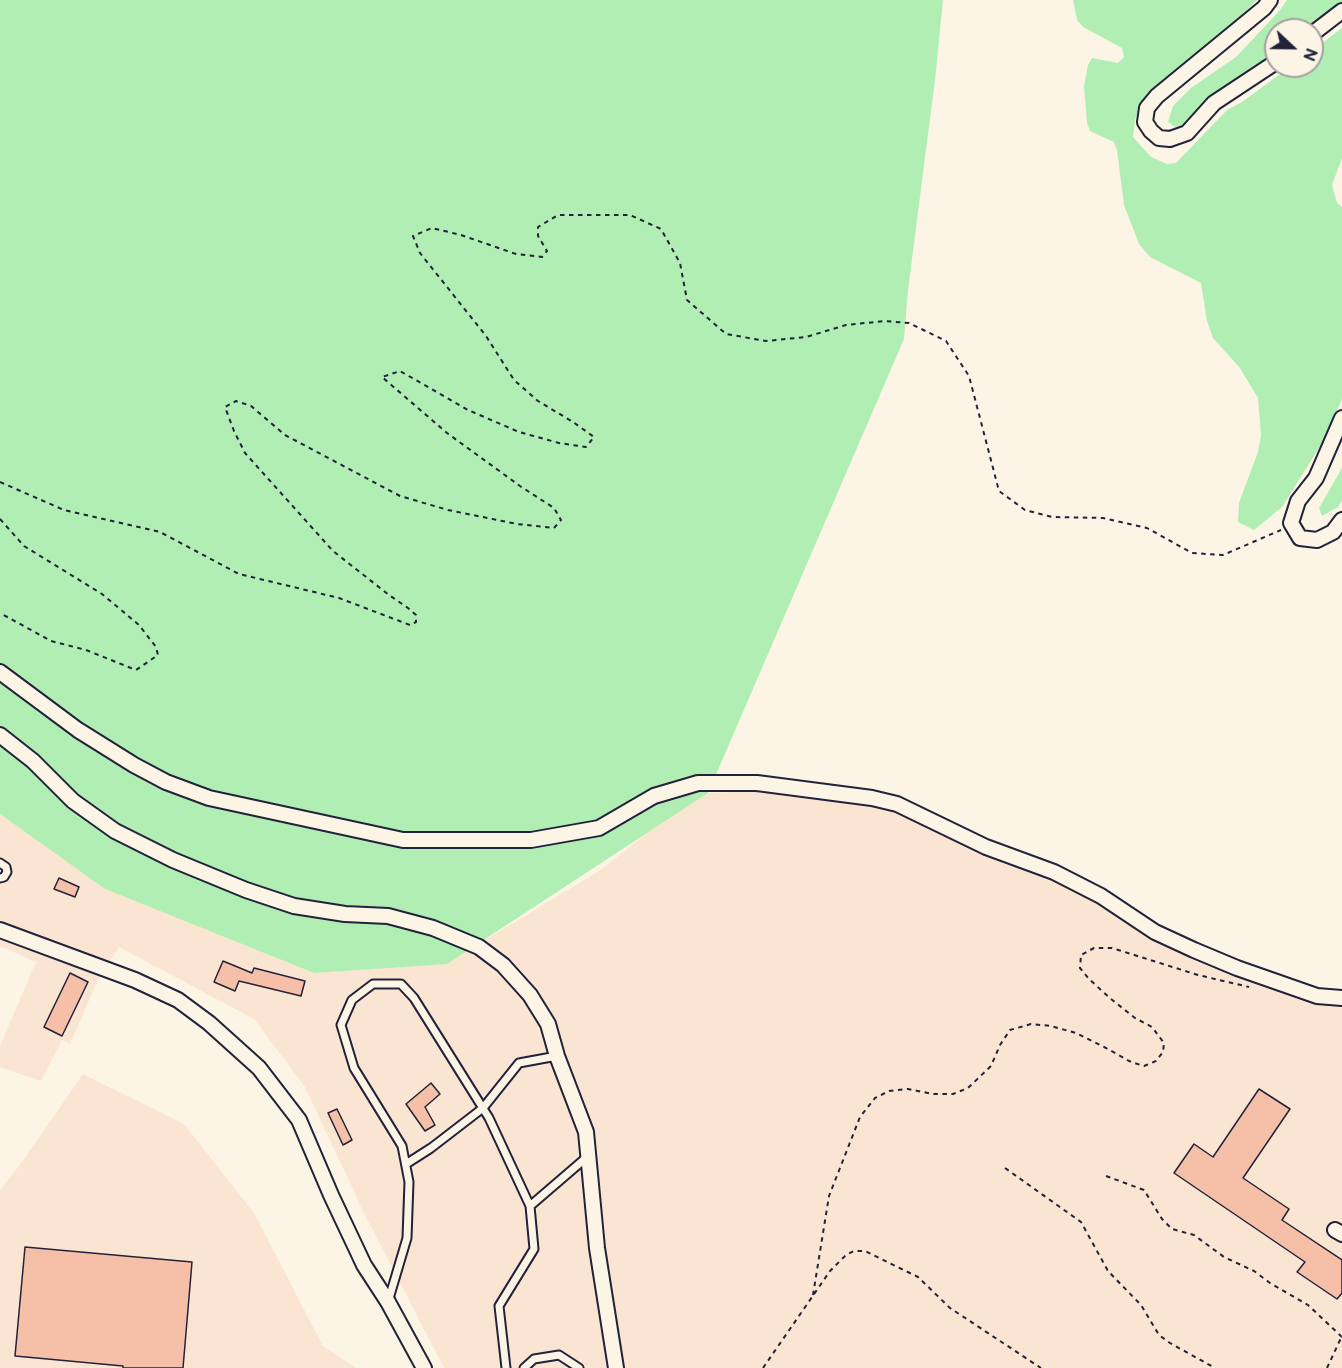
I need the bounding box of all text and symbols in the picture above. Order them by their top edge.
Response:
north arrow [1264,18,1324,78]
text: N [1298,45,1320,63]

